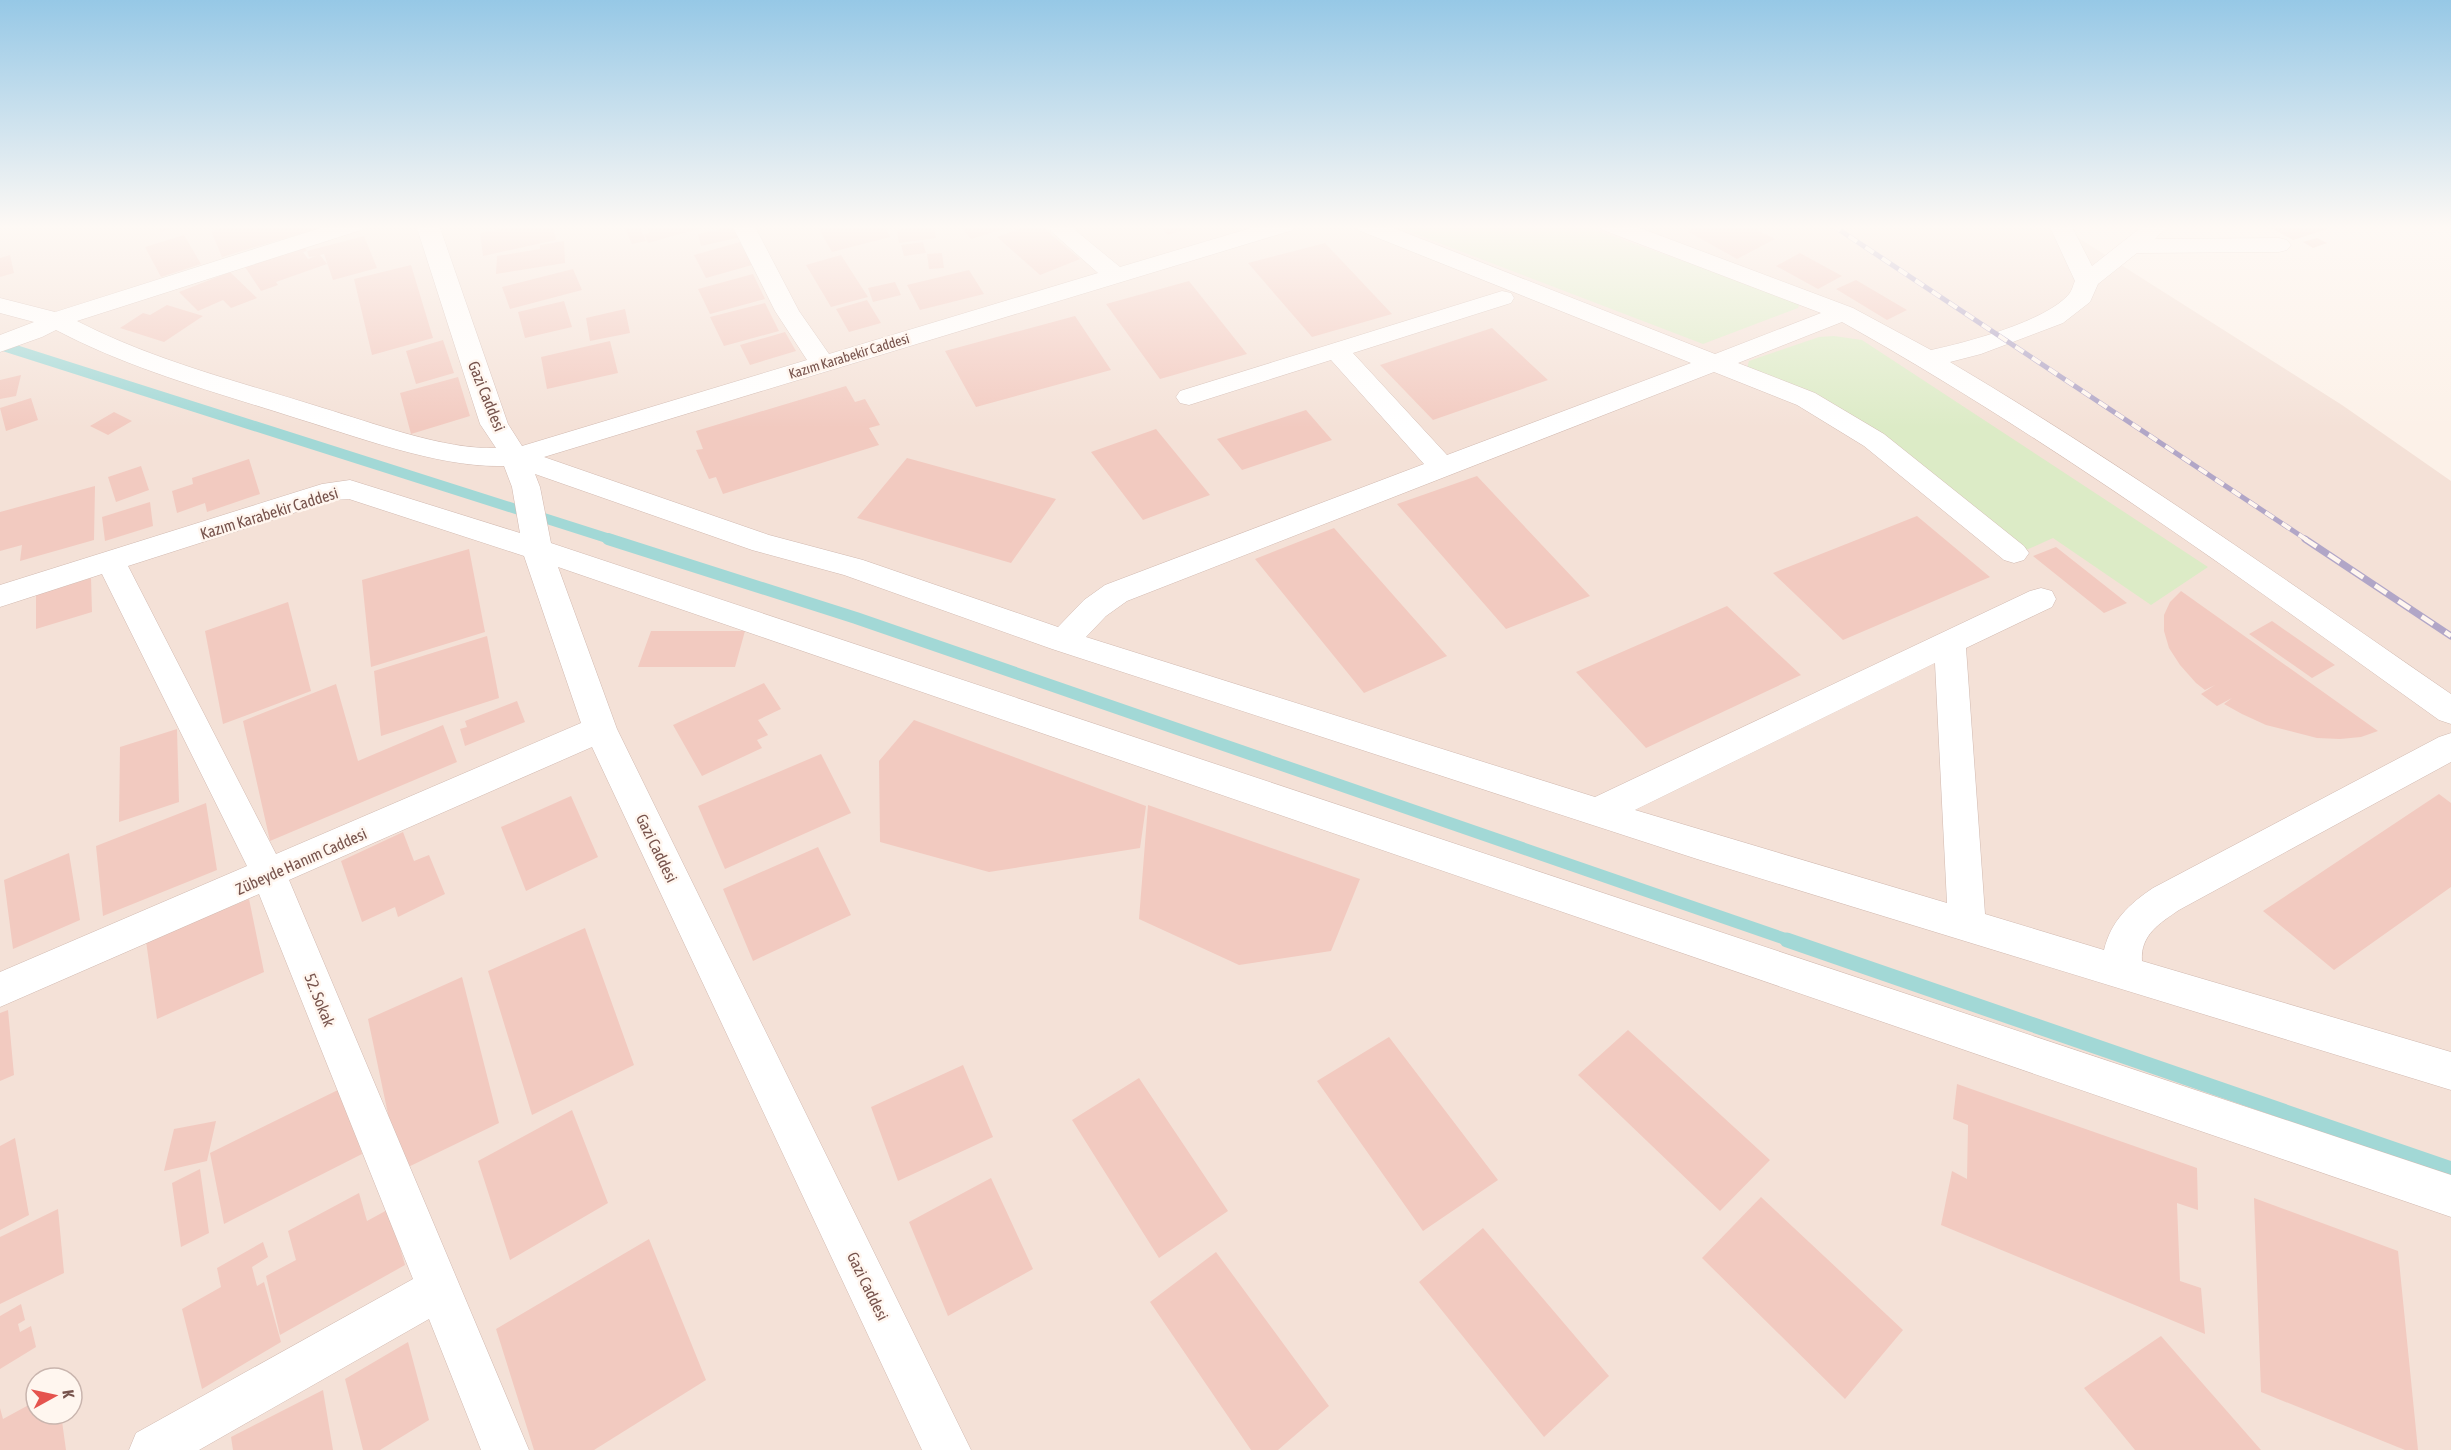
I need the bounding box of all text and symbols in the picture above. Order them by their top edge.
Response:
street label: Kazım Karabekir Caddesi [787,330,911,382]
street label: Gazi Caddesi [465,358,509,434]
street label: Kazım Karabekir Caddesi [198,483,340,543]
street label: Gazi Caddesi [633,811,681,885]
street label: Zübeyde Hanım Caddesi [233,824,370,899]
street label: 52. Sokak [301,971,339,1029]
street label: Gazi Caddesi [844,1249,892,1323]
north arrow [24,1366,84,1426]
text: K [59,1389,78,1399]

